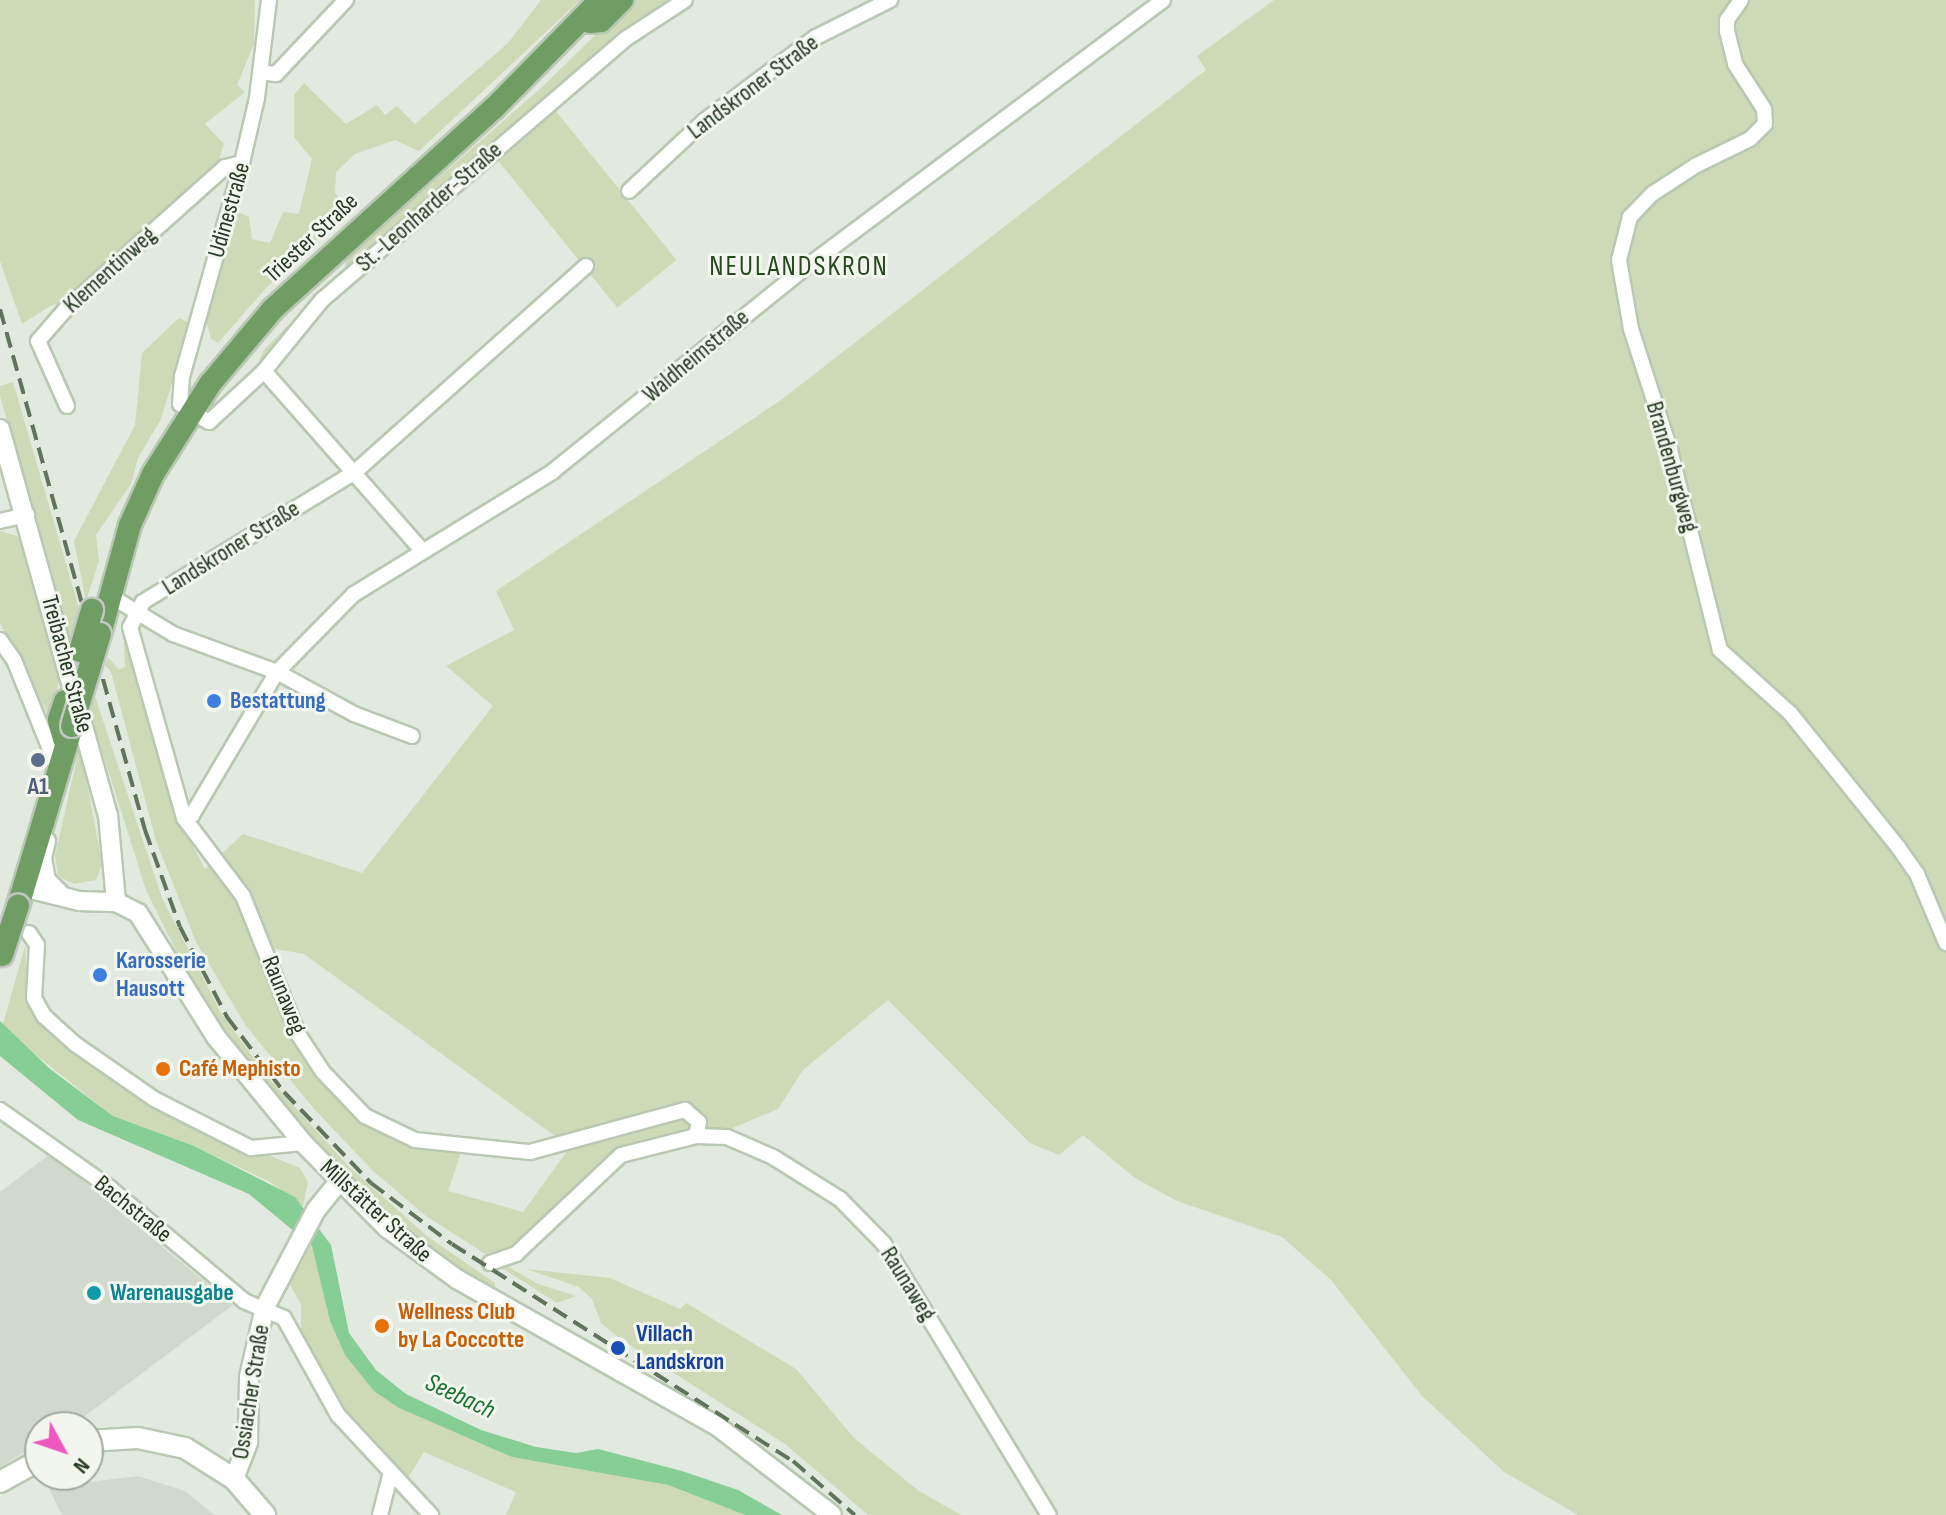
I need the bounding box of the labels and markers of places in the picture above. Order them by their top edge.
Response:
place label: Bestattung [230,687,326,715]
marker: Bestattung [205,692,223,710]
marker: A1 [29,751,47,769]
place label: A1 [28,773,48,801]
place label: Karosserie Hausott [116,947,206,1003]
marker: Karosserie Hausott [91,966,109,984]
place label: Café Mephisto [179,1055,301,1083]
marker: Café Mephisto [154,1060,172,1078]
place label: Warenausgabe [110,1279,234,1307]
marker: Warenausgabe [85,1284,103,1302]
place label: Wellness Club by La Coccotte [398,1298,524,1354]
marker: Wellness Club by La Coccotte [373,1317,391,1335]
place label: Villach Landskron [636,1320,724,1376]
marker: Villach Landskron [607,1337,629,1359]

